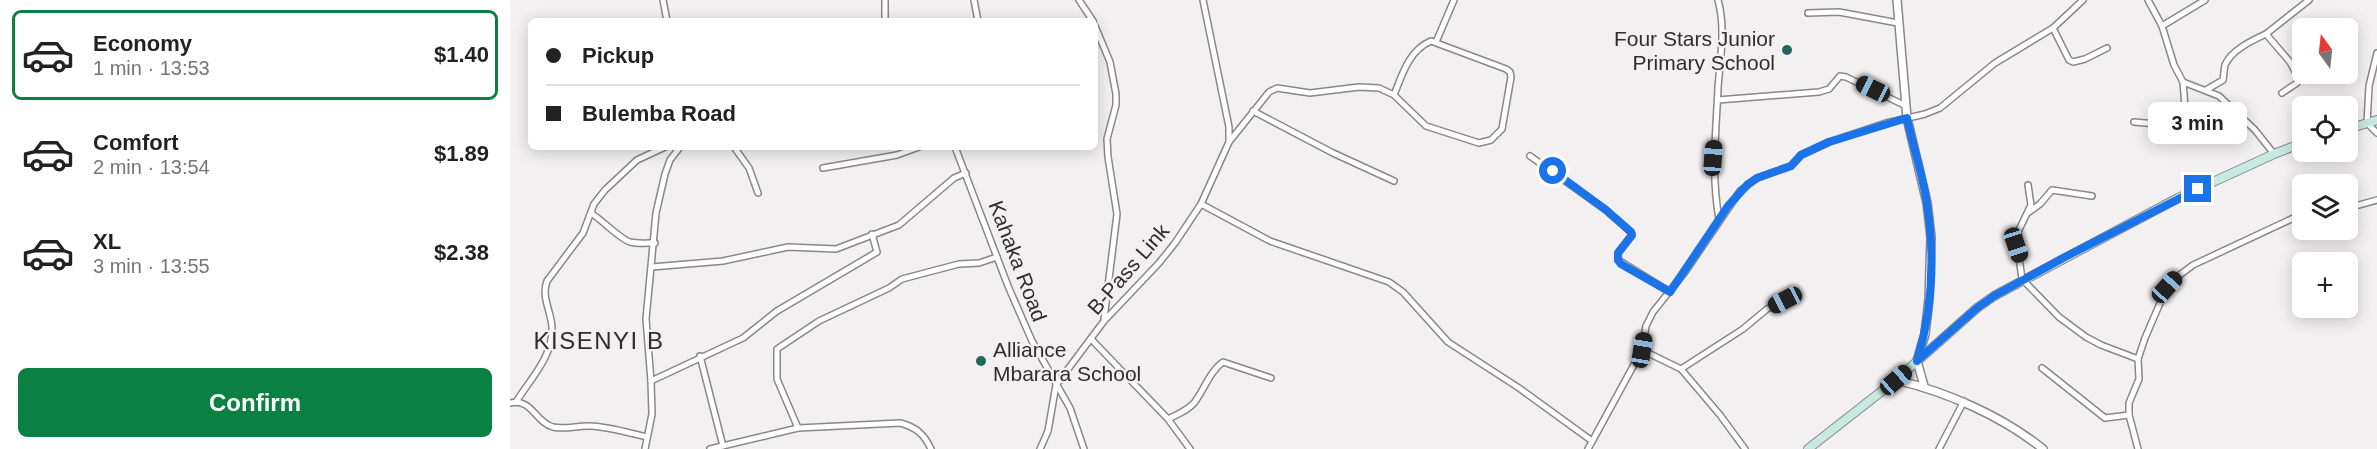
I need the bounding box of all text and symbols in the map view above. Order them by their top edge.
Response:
north arrow [2292,18,2358,84]
map controls [2292,18,2358,318]
place label: Four Stars Junior Primary School [1614,27,1775,74]
icon: car [21,28,75,82]
text: Economy [93,31,192,56]
text: $1.40 [434,42,489,67]
text: Pickup [582,43,654,68]
marker: Four Stars Junior Primary School [1780,43,1794,57]
text: 1 min · 13:53 [93,57,210,79]
car [1853,73,1893,105]
button: locate [2292,96,2358,162]
text: Bulemba Road [582,101,736,126]
callout: 3 min [2148,102,2248,144]
text: 3 min [2171,112,2224,134]
icon: car [21,127,75,181]
text: Comfort [93,130,179,155]
car [1703,139,1723,177]
text: $1.89 [434,141,489,166]
text: 2 min · 13:54 [93,156,210,178]
route start [1539,157,1566,184]
button: layers [2292,174,2358,240]
route end [2184,175,2211,202]
street label: Kahaka Road [984,197,1052,325]
street label: B-Pass Link [1083,219,1174,319]
car [2002,225,2030,265]
icon: car [21,226,75,280]
text: XL [93,229,121,254]
text: $2.38 [434,240,489,265]
button: + [2292,252,2358,318]
text: 3 min · 13:55 [93,255,210,277]
car [2148,268,2186,306]
car [1765,284,1805,316]
district label: KISENYI B [534,327,664,354]
car [1630,331,1654,369]
place label: Alliance Mbarara School [993,338,1141,385]
marker: Alliance Mbarara School [974,354,988,368]
car [1877,361,1915,399]
button: Confirm [18,368,492,437]

